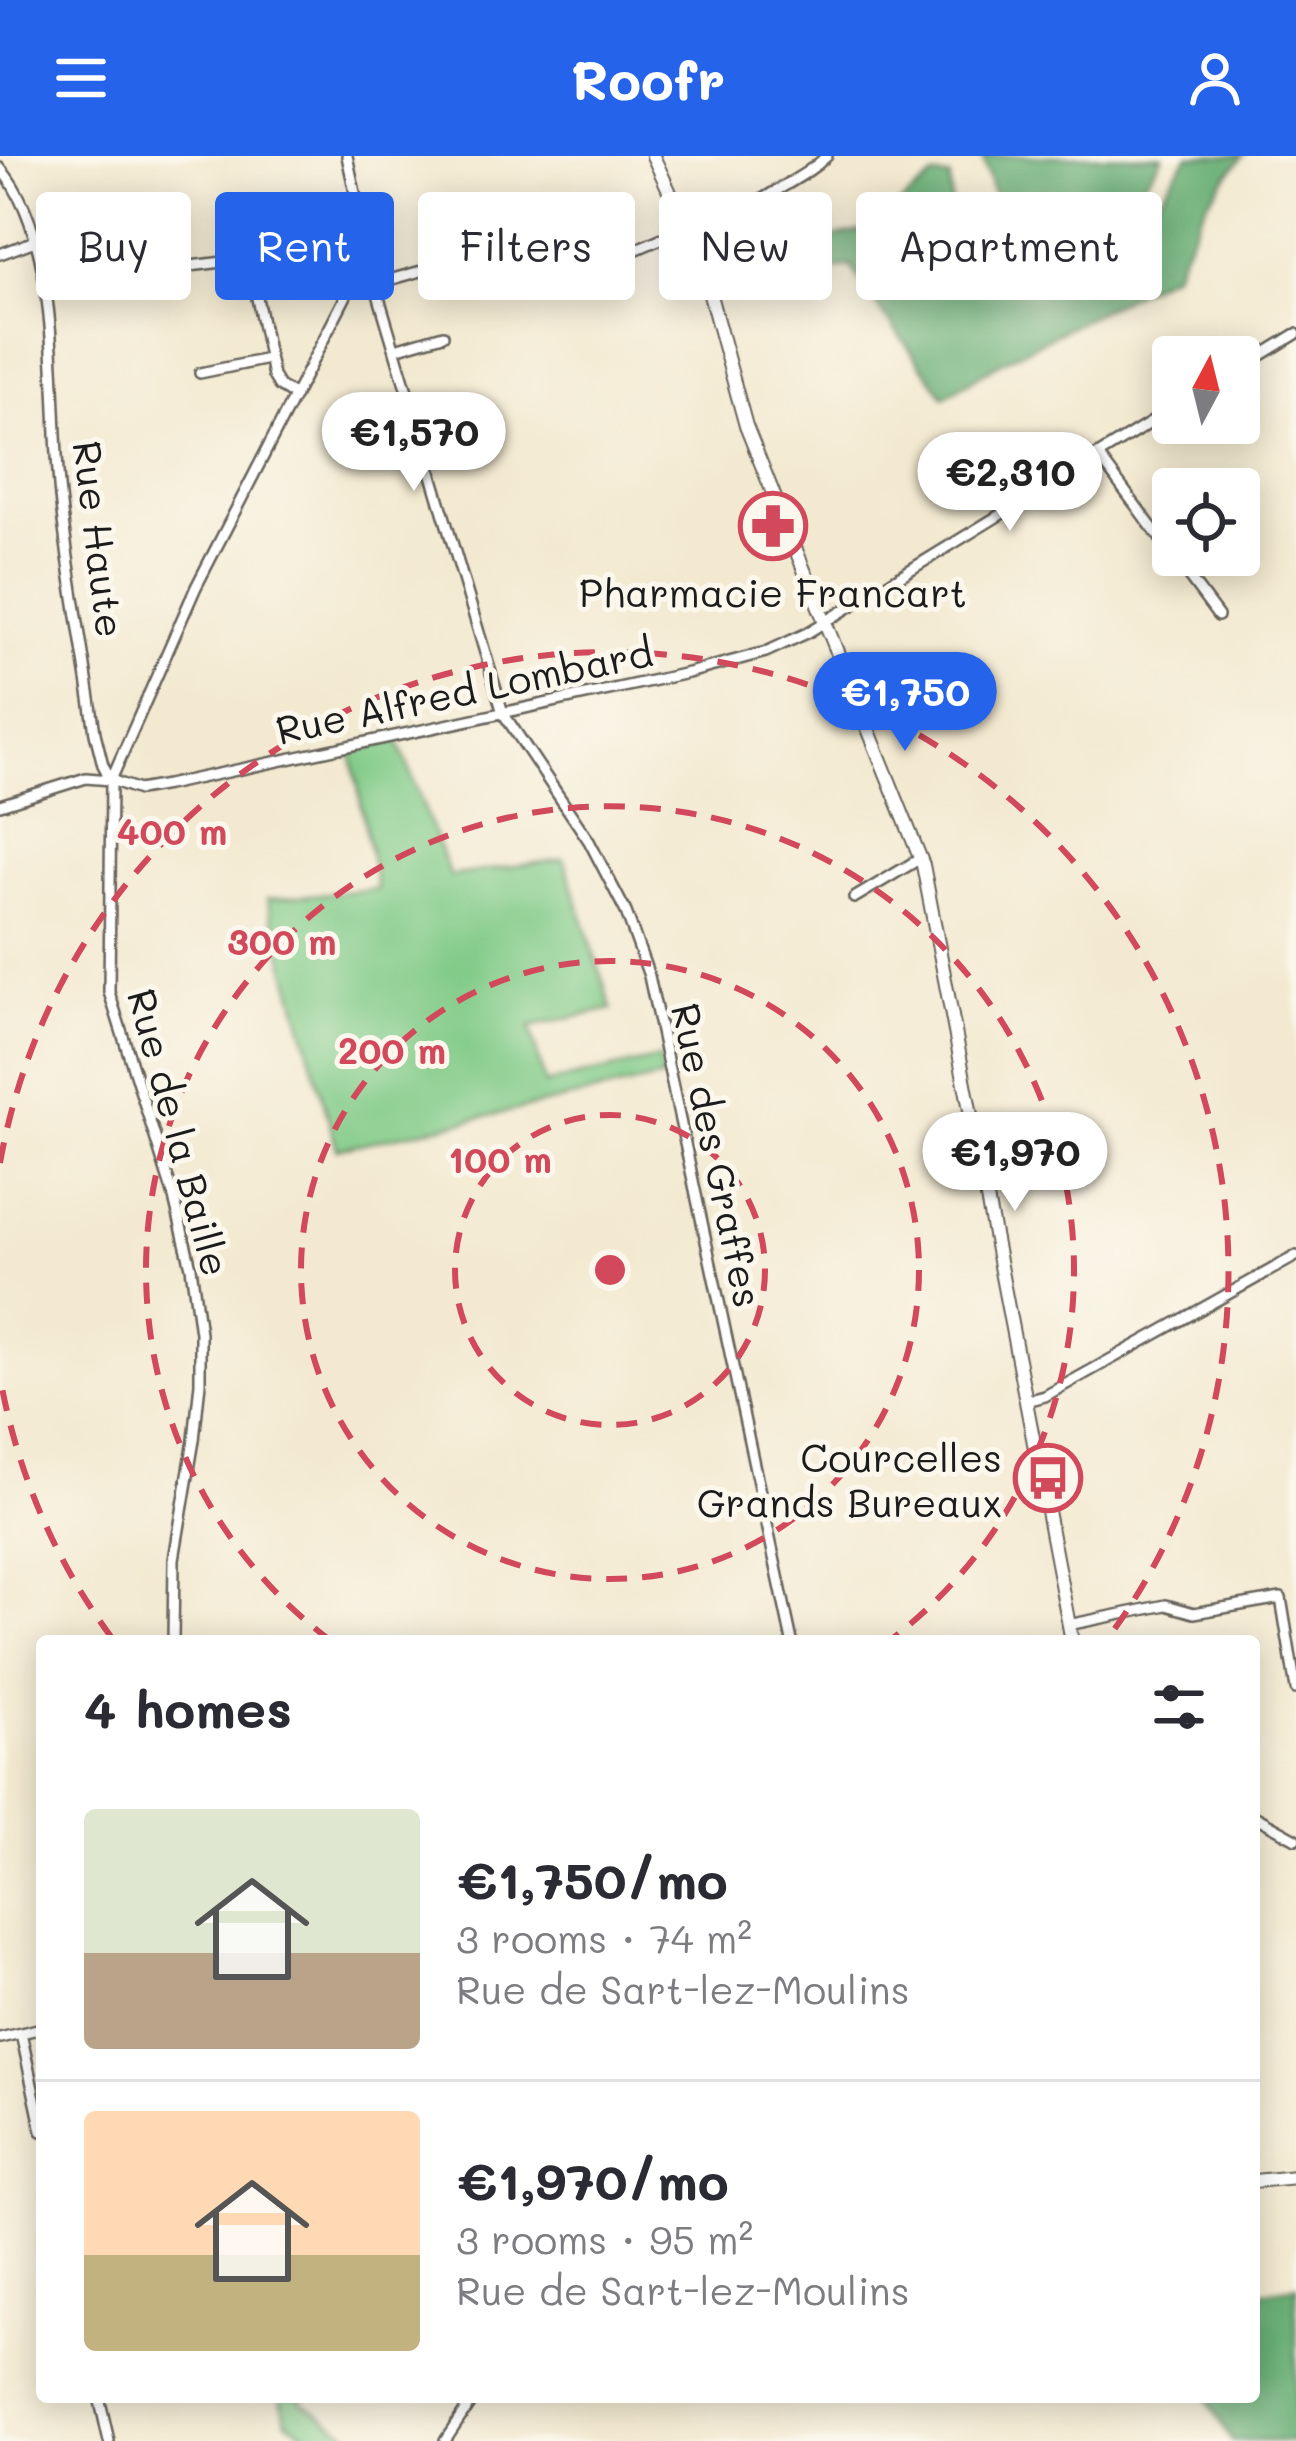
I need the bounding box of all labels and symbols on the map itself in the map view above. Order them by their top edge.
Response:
north arrow [1152,336,1260,444]
pin: €1,570 [316,392,512,494]
pin: €2,310 [912,432,1108,534]
street label: Rue Haute [63,438,137,640]
pharmacy icon: Pharmacie Francart [738,491,808,561]
place label: Pharmacie Francart [579,566,967,617]
street label: Rue Alfred Lombard [271,625,657,755]
pin: €1,750 [807,652,1003,754]
text: 400 m [117,807,227,854]
text: 300 m [227,917,337,964]
street label: Rue de la Baille [117,983,243,1281]
street label: Rue des Graffes [661,998,775,1312]
text: 200 m [338,1026,446,1073]
pin: €1,970 [917,1112,1113,1214]
text: 100 m [448,1135,552,1182]
centre of rings [589,1249,631,1291]
place label: Courcelles Grands Bureaux [697,1431,1002,1527]
bus stop icon: Courcelles Grands Bureaux [1013,1443,1083,1513]

